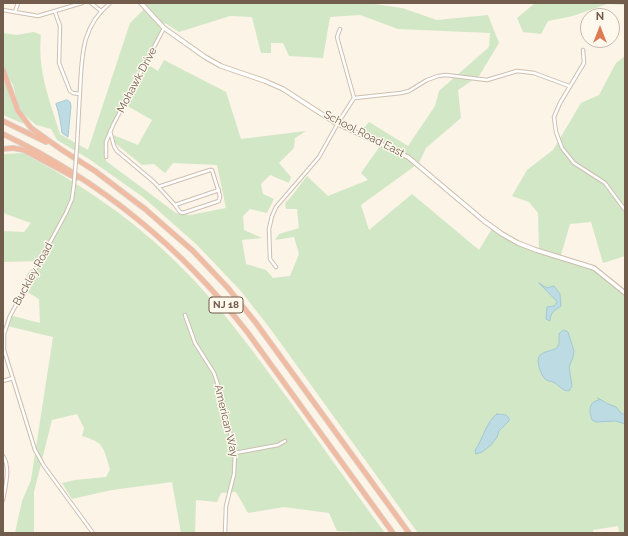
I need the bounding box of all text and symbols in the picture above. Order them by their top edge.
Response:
north arrow [580,8,620,48]
text: N [596,10,604,23]
street label: Mohawk Drive [114,45,160,115]
street label: School Road East [321,108,407,160]
street label: Buckley Road [10,240,56,308]
road number: NJ 18 [209,297,243,313]
street label: American Way [211,383,241,459]

